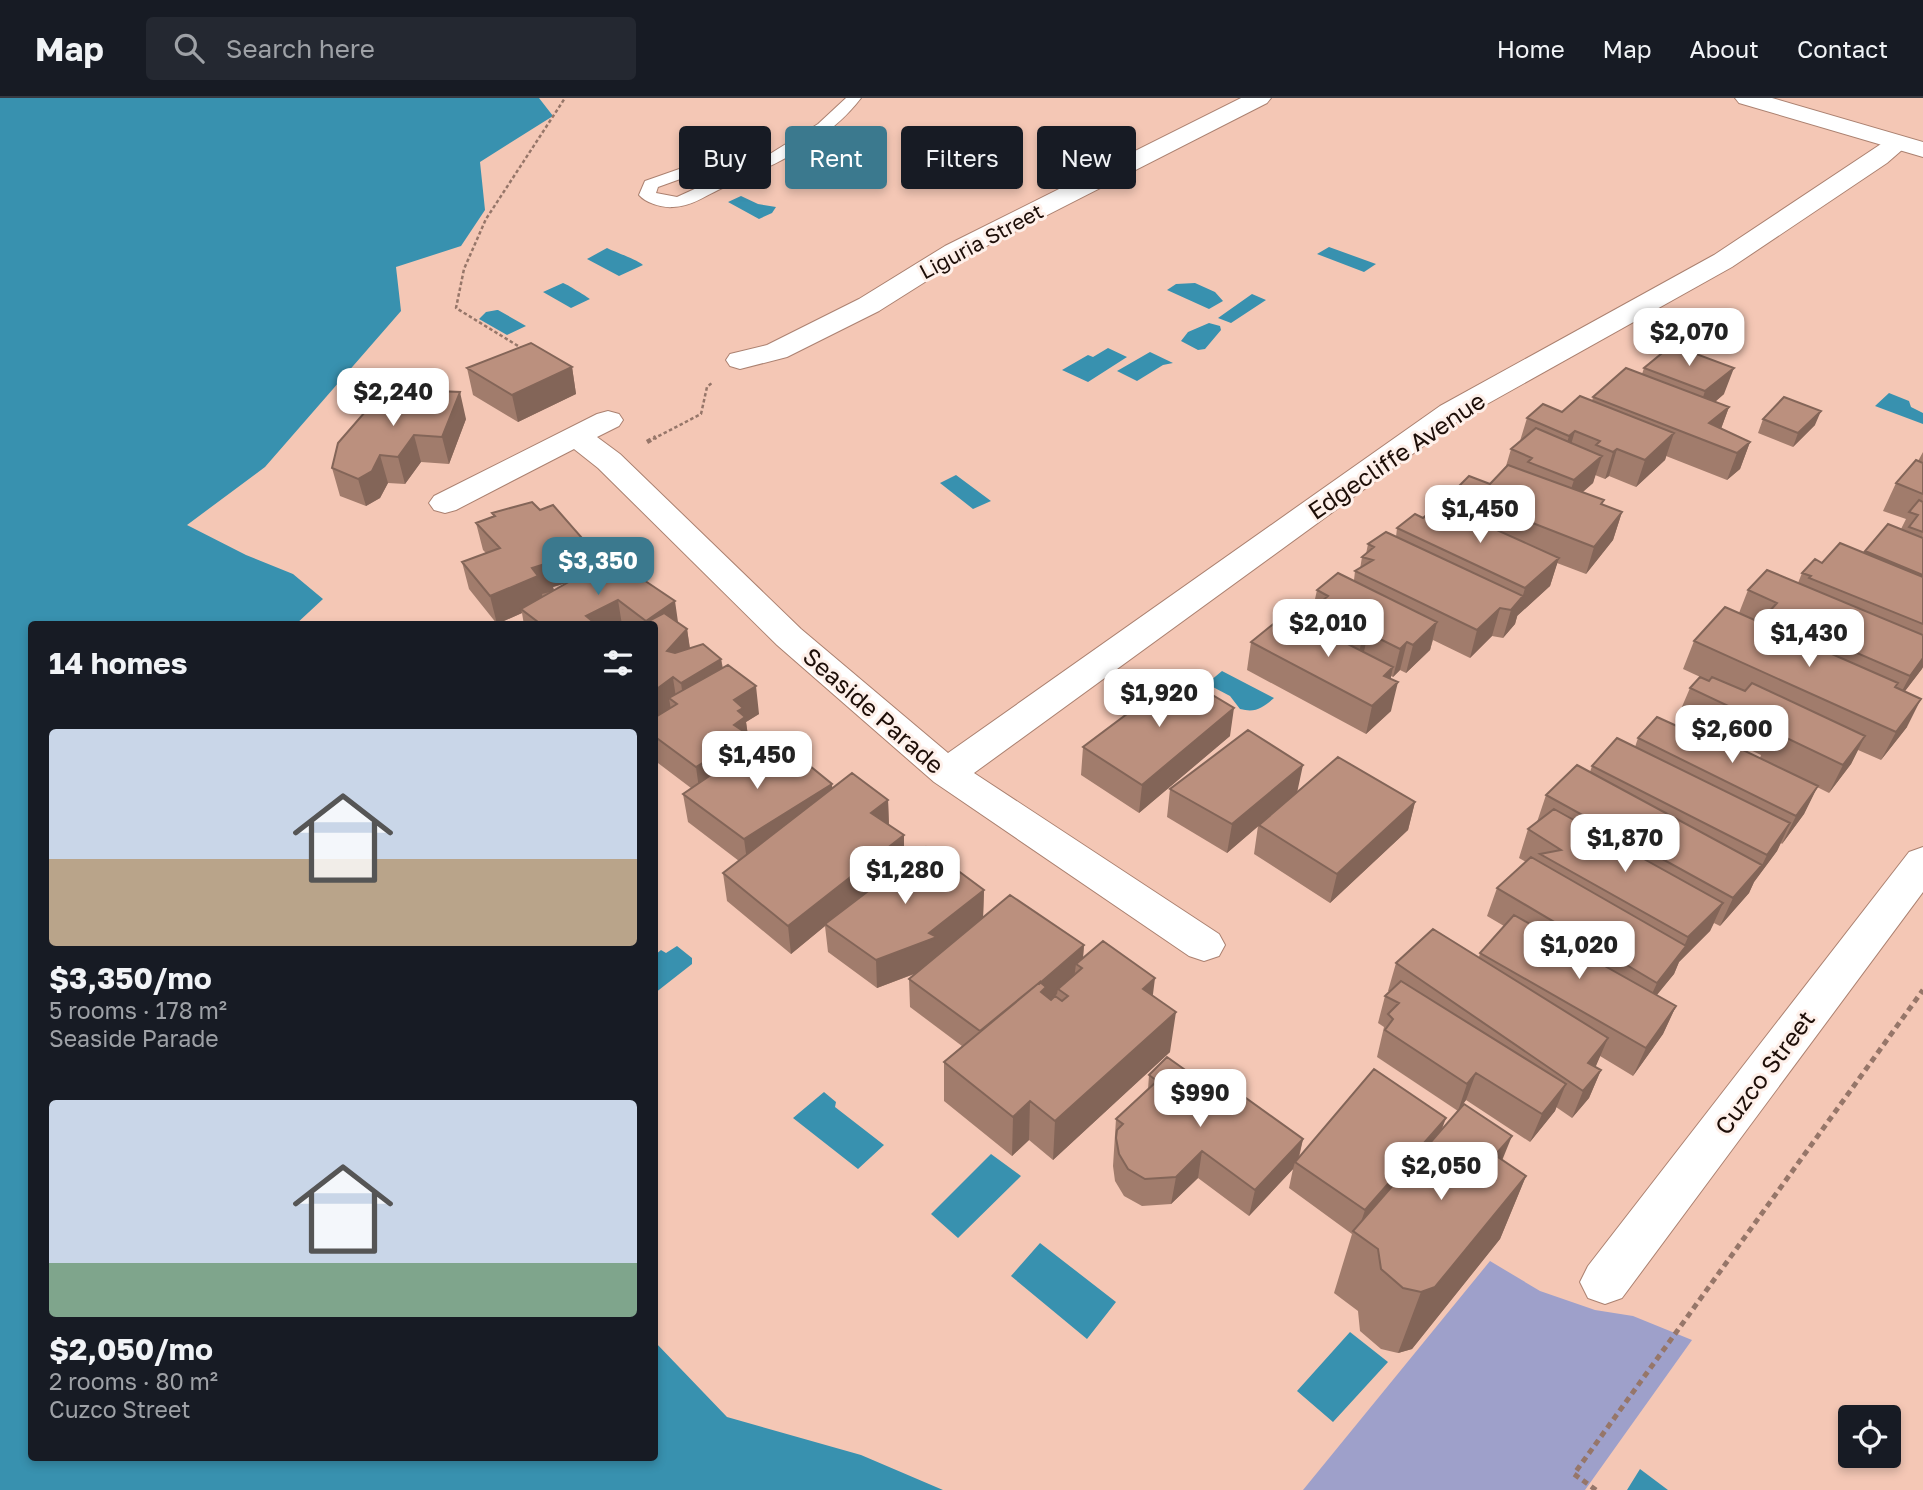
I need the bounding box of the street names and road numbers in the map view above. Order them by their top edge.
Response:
street label: Liguria Street [915,198,1047,284]
street label: Edgecliffe Avenue [1302,385,1490,525]
street label: Seaside Parade [798,641,950,779]
street label: Cuzco Street [1708,1004,1820,1140]

